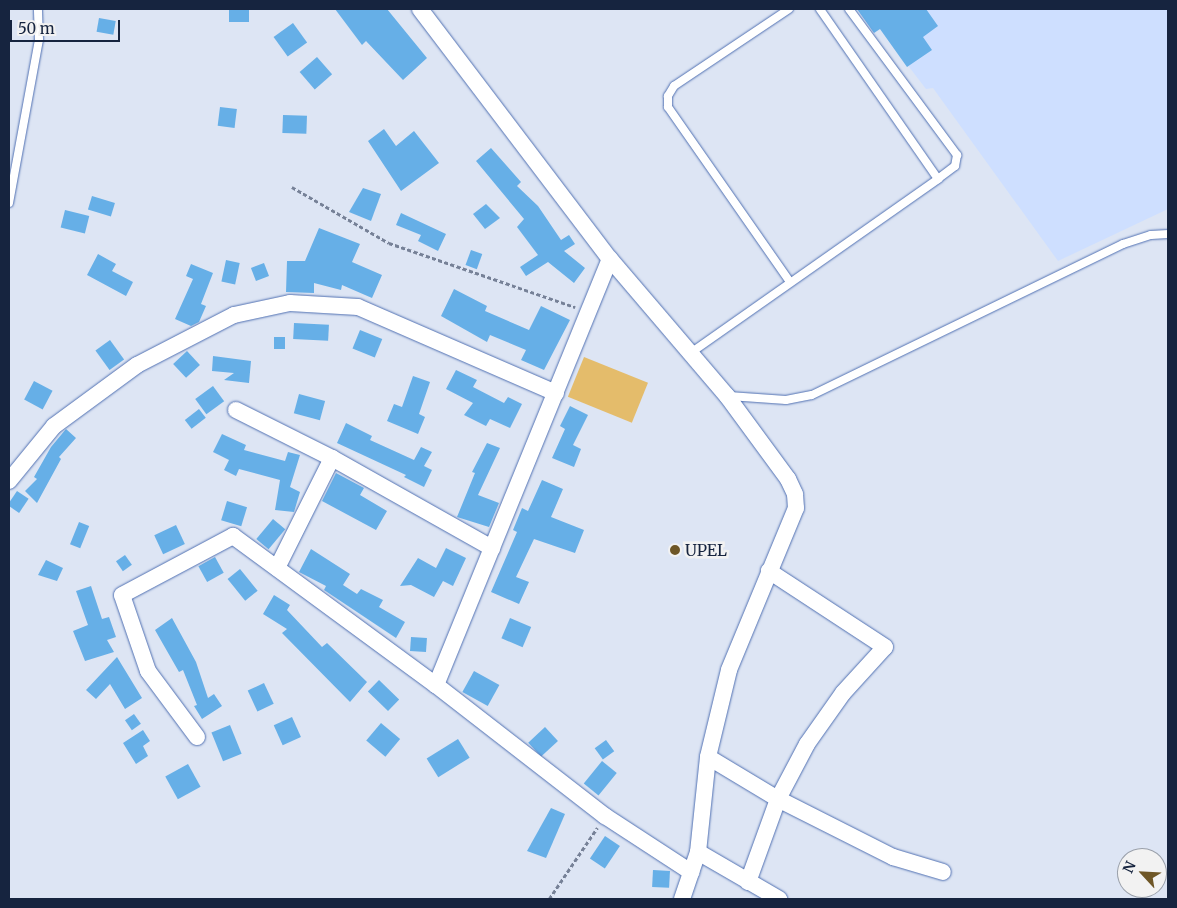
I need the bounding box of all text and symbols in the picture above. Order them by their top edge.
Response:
scale bar [12,10,122,42]
text: 50 m [18,19,55,38]
place label: UPEL [685,540,727,560]
marker: UPEL [669,544,681,556]
north arrow [1117,848,1167,898]
text: N [1119,858,1140,876]

